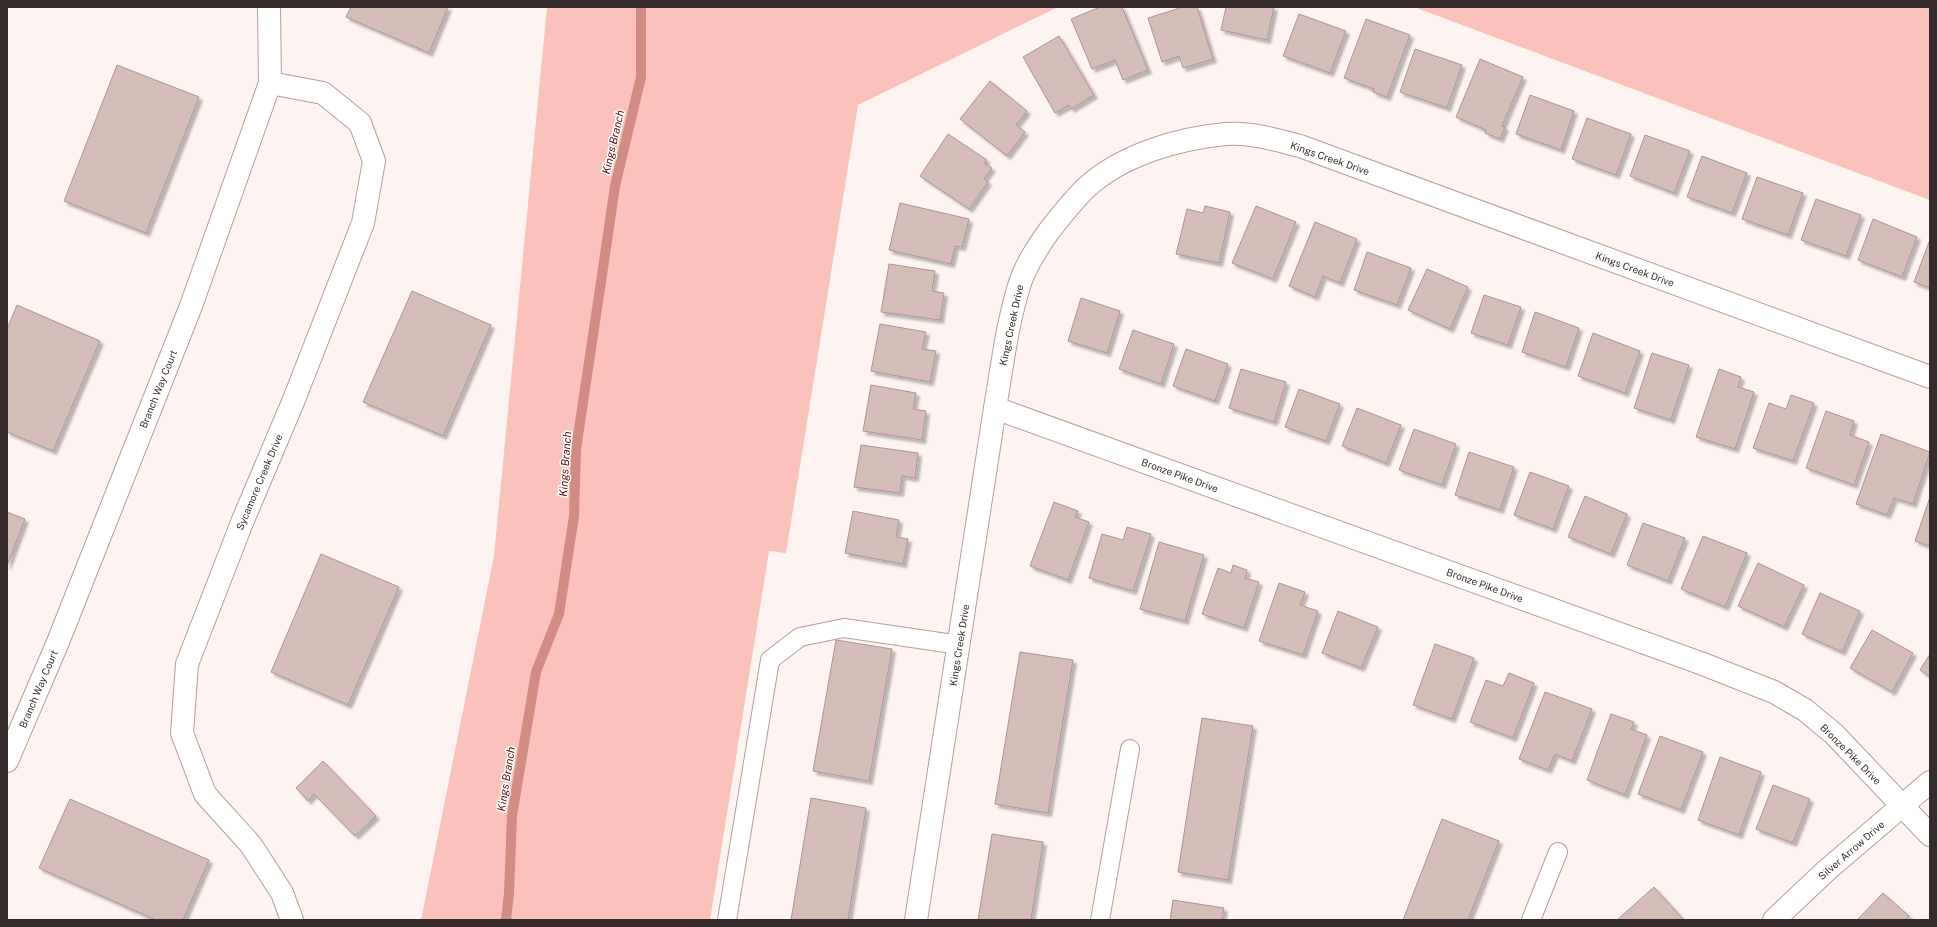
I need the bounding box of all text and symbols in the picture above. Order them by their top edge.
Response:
water label: Kings Branch [600,109,626,175]
street label: Kings Creek Drive [1289,139,1371,177]
street label: Kings Creek Drive [1594,249,1676,289]
street label: Kings Creek Drive [997,283,1026,367]
street label: Branch Way Court [137,348,179,430]
water label: Kings Branch [557,431,573,497]
street label: Sycamore Creek Drive [233,432,285,532]
street label: Bronze Pike Drive [1140,456,1220,495]
street label: Bronze Pike Drive [1445,566,1525,605]
street label: Kings Creek Drive [947,603,971,687]
street label: Branch Way Court [16,648,60,730]
street label: Bronze Pike Drive [1818,721,1884,787]
water label: Kings Branch [495,746,517,812]
street label: Silver Arrow Drive [1816,818,1887,882]

